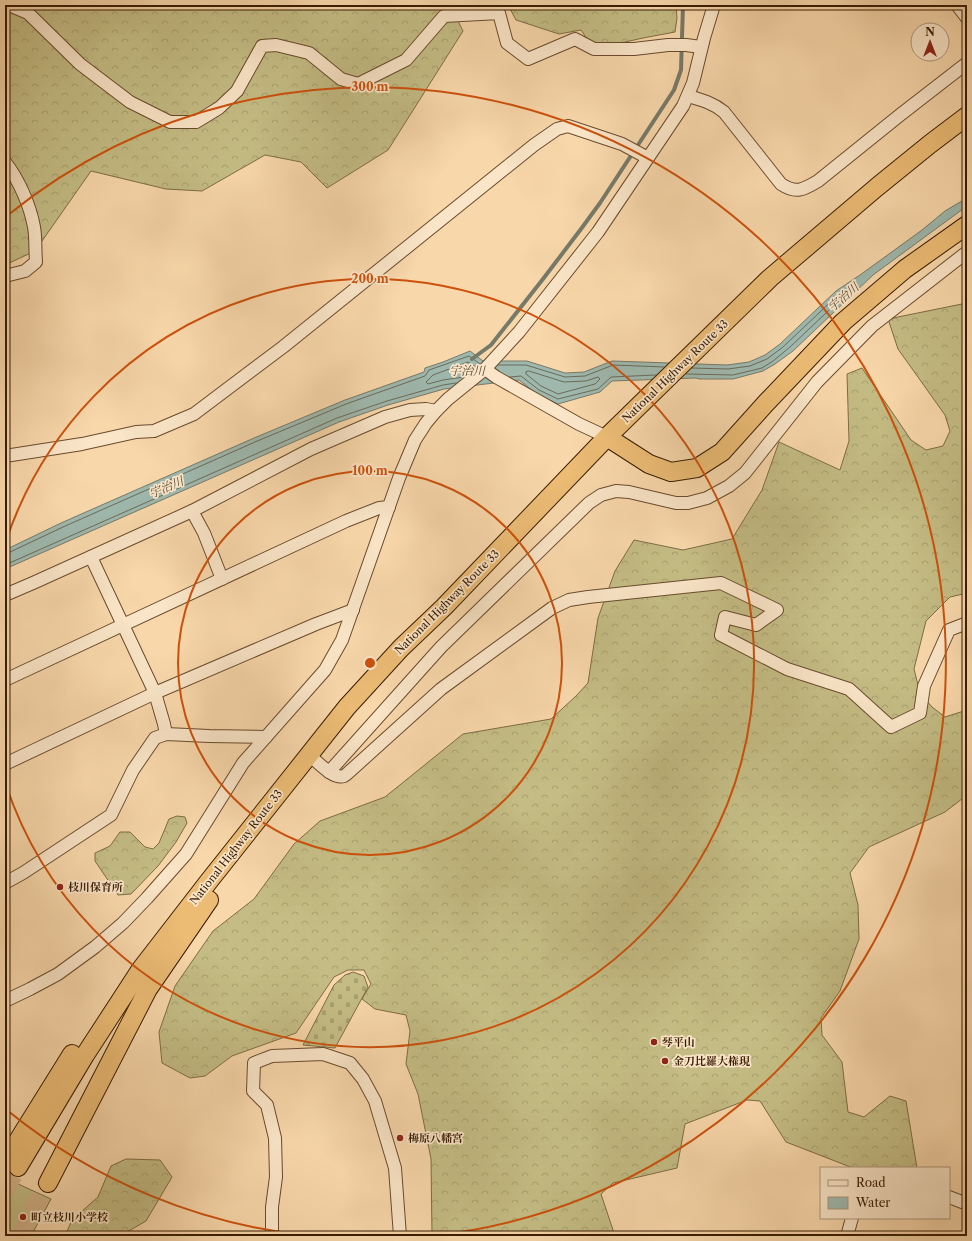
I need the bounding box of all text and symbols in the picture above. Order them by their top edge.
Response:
north arrow [910,22,950,62]
text: N [925,25,935,39]
text: 300 m [351,79,389,94]
text: 200 m [351,271,389,286]
water label: 宇治川 [824,278,863,314]
street label: National Highway Route 33 [619,317,731,425]
water label: 宇治川 [449,363,487,378]
text: 100 m [352,463,388,478]
water label: 宇治川 [146,472,187,501]
street label: National Highway Route 33 [392,547,502,657]
centre of rings [363,656,377,670]
street label: National Highway Route 33 [187,787,285,907]
place label: 枝川保育所 [68,880,123,894]
marker: 枝川保育所 [55,882,65,892]
place label: 琴平山 [662,1035,695,1049]
marker: 琴平山 [649,1037,659,1047]
place label: 金刀比羅大権現 [673,1054,750,1068]
marker: 金刀比羅大権現 [660,1056,670,1066]
place label: 梅原八幡宮 [408,1131,463,1145]
marker: 梅原八幡宮 [395,1133,405,1143]
legend [820,1167,950,1219]
text: Road [856,1175,886,1190]
text: Water [855,1195,890,1210]
place label: 町立枝川小学校 [31,1210,108,1224]
marker: 町立枝川小学校 [18,1212,28,1222]

